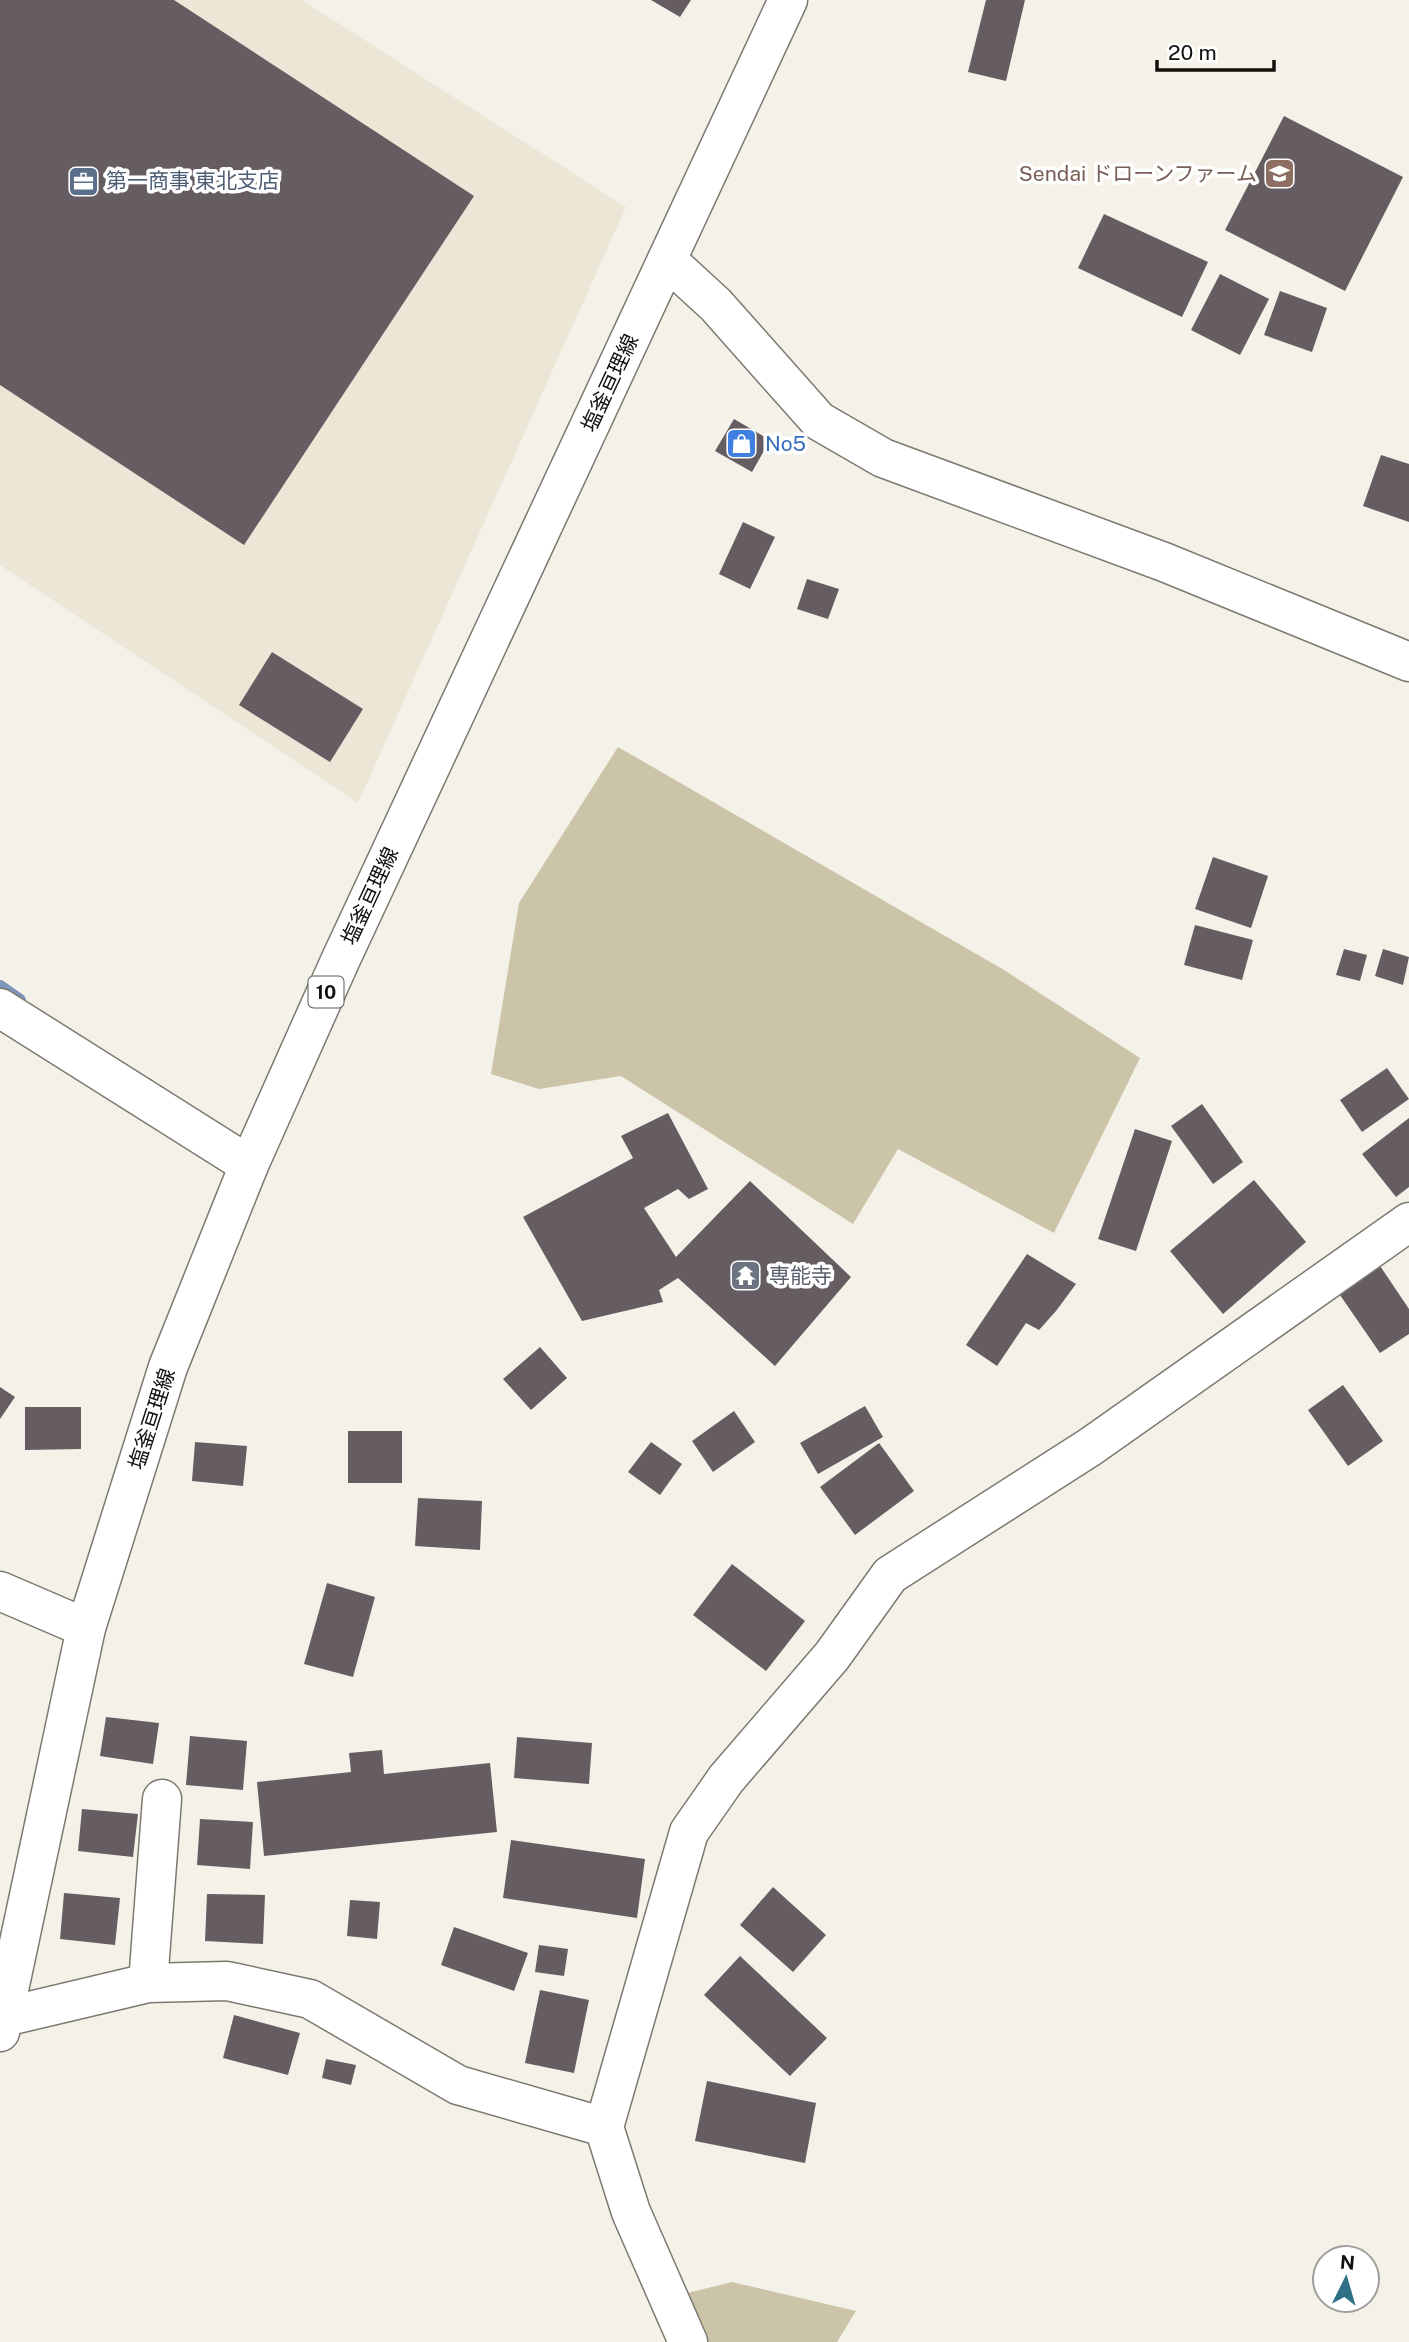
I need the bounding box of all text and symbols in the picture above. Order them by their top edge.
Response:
scale bar [1157,28,1274,72]
text: 20 m [1168,40,1217,65]
school or university icon: Sendai ドローンファーム [1263,157,1297,191]
place label: Sendai ドローンファーム [1019,161,1257,186]
office icon: 第一商事 東北支店 [66,164,100,198]
place label: 第一商事 東北支店 [106,168,279,193]
street label: 塩釜亘理線 [576,330,643,436]
shop icon: No5 [725,427,759,461]
place label: No5 [765,431,806,456]
street label: 塩釜亘理線 [336,843,403,949]
road number: 10 [308,976,344,1008]
temple icon: 専能寺 [729,1259,763,1293]
place label: 専能寺 [769,1263,832,1288]
street label: 塩釜亘理線 [123,1365,180,1473]
north arrow [1311,2244,1381,2314]
text: N [1339,2250,1356,2274]

